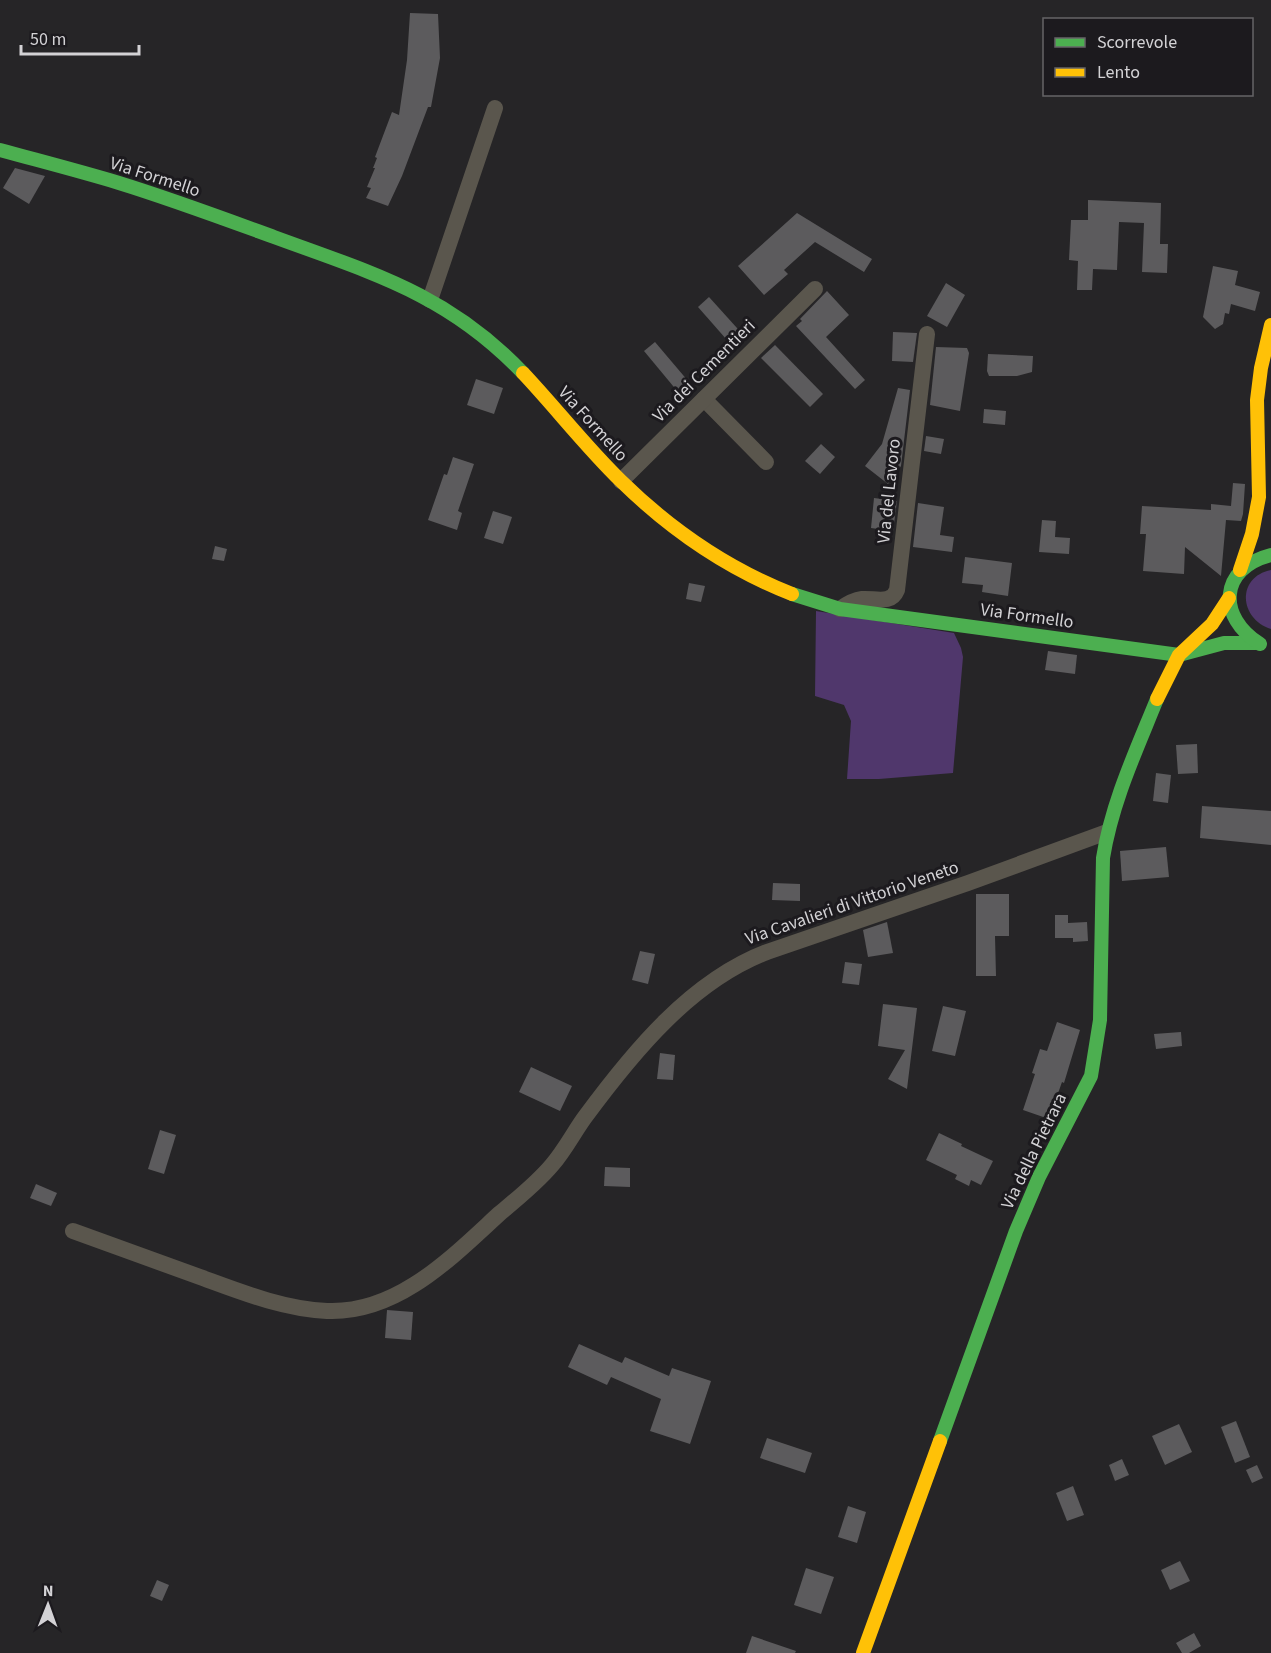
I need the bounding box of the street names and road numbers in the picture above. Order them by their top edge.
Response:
street label: Via Formello [107,151,203,203]
street label: Via dei Cementieri [647,314,761,428]
street label: Via Formello [552,381,634,467]
street label: Via del Lavoro [871,437,907,545]
street label: Via Formello [979,597,1075,635]
street label: Via Cavalieri di Vittorio Veneto [742,855,962,951]
street label: Via della Pietrara [995,1089,1073,1213]

